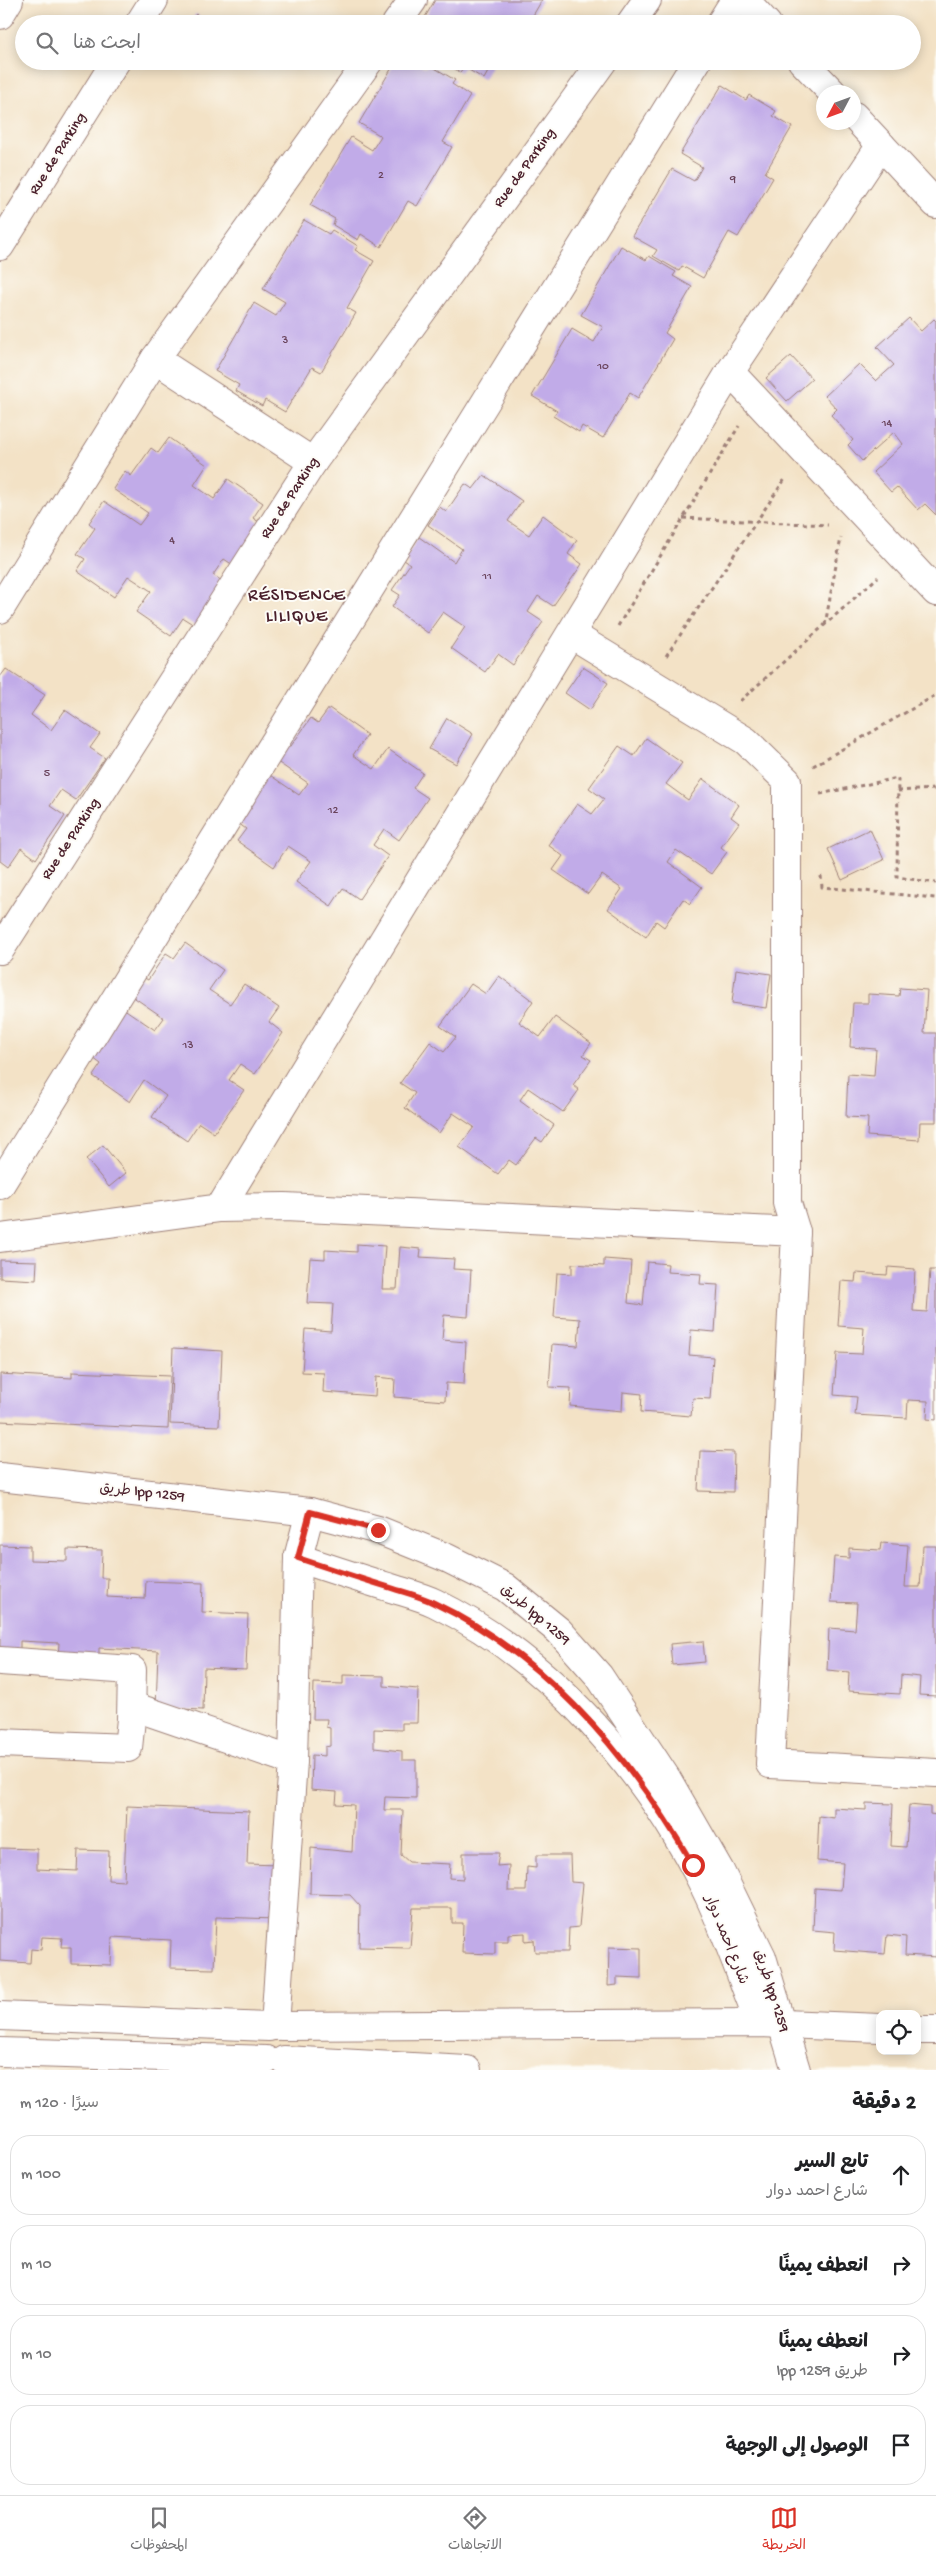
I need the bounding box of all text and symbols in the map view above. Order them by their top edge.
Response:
search box [15,15,921,70]
icon: search [33,29,61,57]
text: ابحث هنا [73,33,141,56]
north arrow [816,85,861,130]
street label: Rue de Parking [26,109,90,199]
street label: Rue de Parking [490,125,560,211]
house number: 2 [378,169,384,183]
house number: 9 [729,173,736,187]
house number: 3 [281,334,288,348]
house number: 10 [596,360,609,374]
house number: 14 [881,417,893,431]
street label: Rue de Parking [257,454,323,542]
house number: 4 [169,534,175,548]
house number: 11 [481,570,492,584]
district label: RÉSIDENCE LILIQUE [248,586,346,628]
house number: 5 [44,767,50,781]
street label: Rue de Parking [38,795,104,883]
house number: 12 [327,804,338,818]
house number: 13 [181,1039,194,1053]
street label: طريق lpp 1259 [99,1480,186,1506]
route end [367,1519,390,1542]
street label: طريق lpp 1259 [496,1581,574,1650]
route start [682,1854,705,1877]
street label: شارع احمد دوار [700,1892,752,1987]
street label: طريق lpp 1259 [749,1948,793,2035]
map controls [876,2010,921,2055]
button: locate [876,2010,921,2055]
text: 2 دقيقة [852,2092,916,2117]
text: سيرًا · 120 m [20,2095,99,2114]
text: تابع السير [796,2152,868,2175]
icon: ahead [887,2161,915,2189]
text: 100 m [21,2166,61,2185]
text: شارع احمد دوار [767,2183,868,2202]
icon: right [887,2251,915,2279]
text: 10 m [21,2256,52,2275]
text: انعطف يمينًا [779,2256,868,2279]
text: انعطف يمينًا [779,2332,868,2355]
icon: right [887,2341,915,2369]
text: 10 m [21,2346,52,2365]
text: طريق lpp 1259 [777,2363,868,2382]
icon: arrive [887,2431,915,2459]
text: الوصول إلى الوجهة [725,2436,868,2459]
tab: المحفوظات [130,2504,188,2557]
tab: الاتجاهات [448,2504,502,2557]
tab: الخريطة [762,2504,806,2557]

